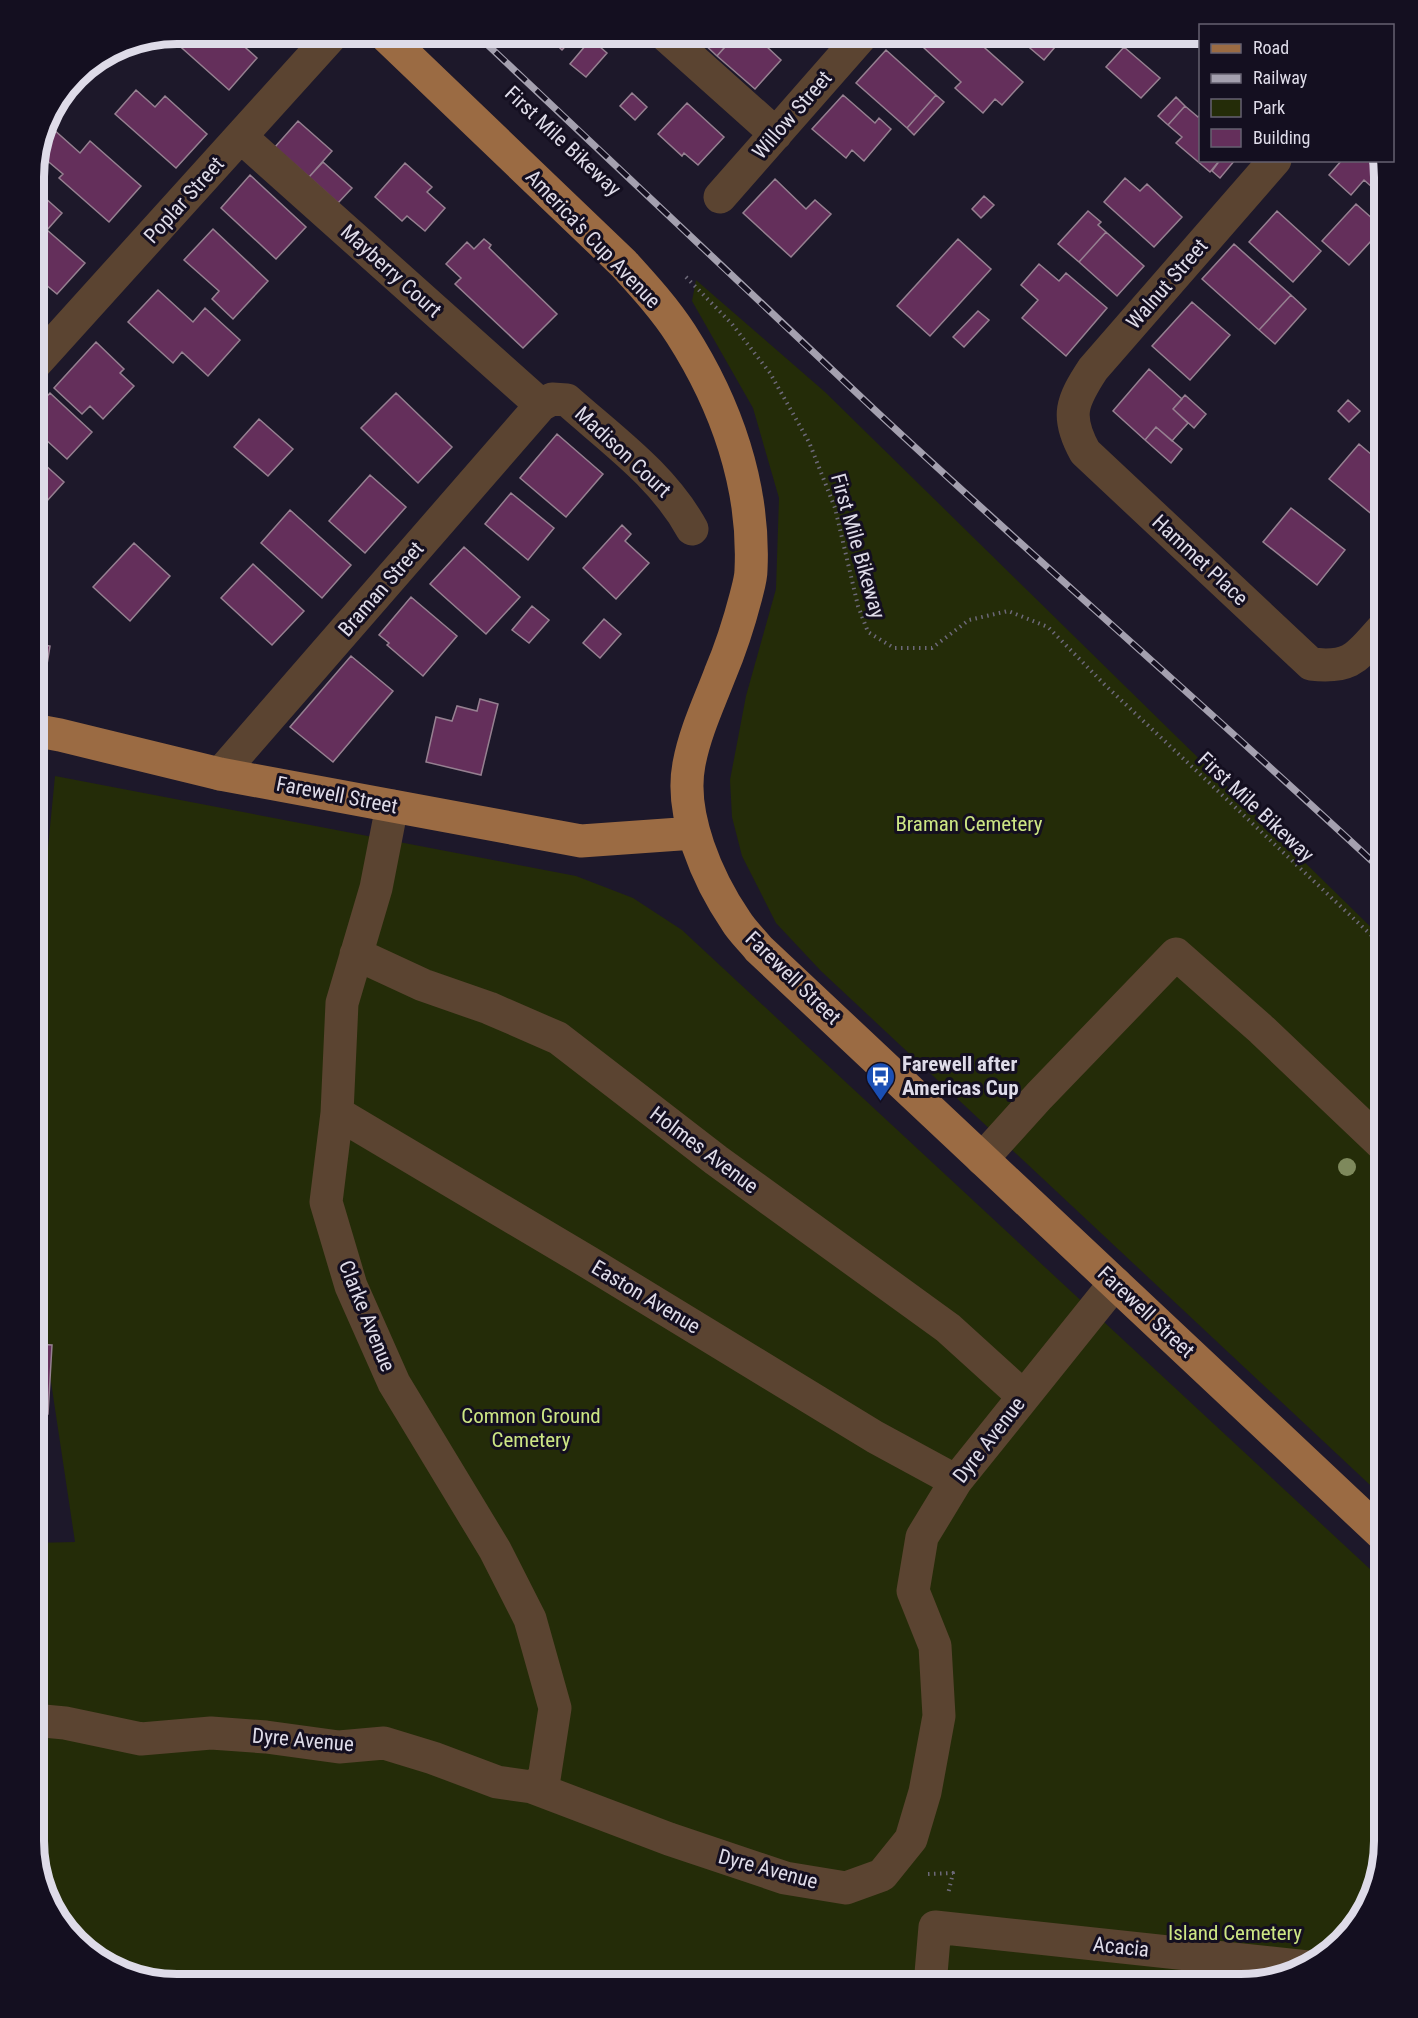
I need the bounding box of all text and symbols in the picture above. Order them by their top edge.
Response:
legend [1199,24,1394,162]
text: Road [1253,37,1289,58]
street label: Willow Street [747,66,837,164]
text: Railway [1253,67,1308,88]
street label: First Mile Bikeway [500,81,626,201]
text: Park [1253,97,1285,118]
text: Building [1253,127,1310,148]
street label: Poplar Street [139,152,229,248]
street label: America's Cup Avenue [521,165,665,313]
street label: Mayberry Court [336,220,446,322]
street label: Walnut Street [1121,234,1213,334]
street label: Madison Court [570,402,676,502]
street label: First Mile Bikeway [826,471,890,622]
street label: Hammet Place [1147,510,1253,610]
street label: Braman Street [333,537,429,641]
street label: First Mile Bikeway [1193,747,1319,867]
street label: Farewell Street [274,771,400,819]
park label: Braman Cemetery [895,812,1043,836]
street label: Farewell Street [740,927,846,1029]
place label: Farewell after Americas Cup [902,1052,1019,1100]
bus stop icon: Farewell after Americas Cup [865,1060,897,1102]
street label: Holmes Avenue [645,1102,763,1198]
street label: Easton Avenue [587,1255,705,1339]
street label: Clarke Avenue [334,1257,400,1375]
street label: Farewell Street [1093,1261,1199,1363]
street label: Dyre Avenue [948,1392,1030,1488]
park label: Common Ground Cemetery [461,1404,601,1452]
street label: Dyre Avenue [251,1724,355,1756]
street label: Dyre Avenue [716,1844,821,1894]
park label: Island Cemetery [1168,1921,1302,1945]
street label: Acacia [1092,1932,1150,1962]

